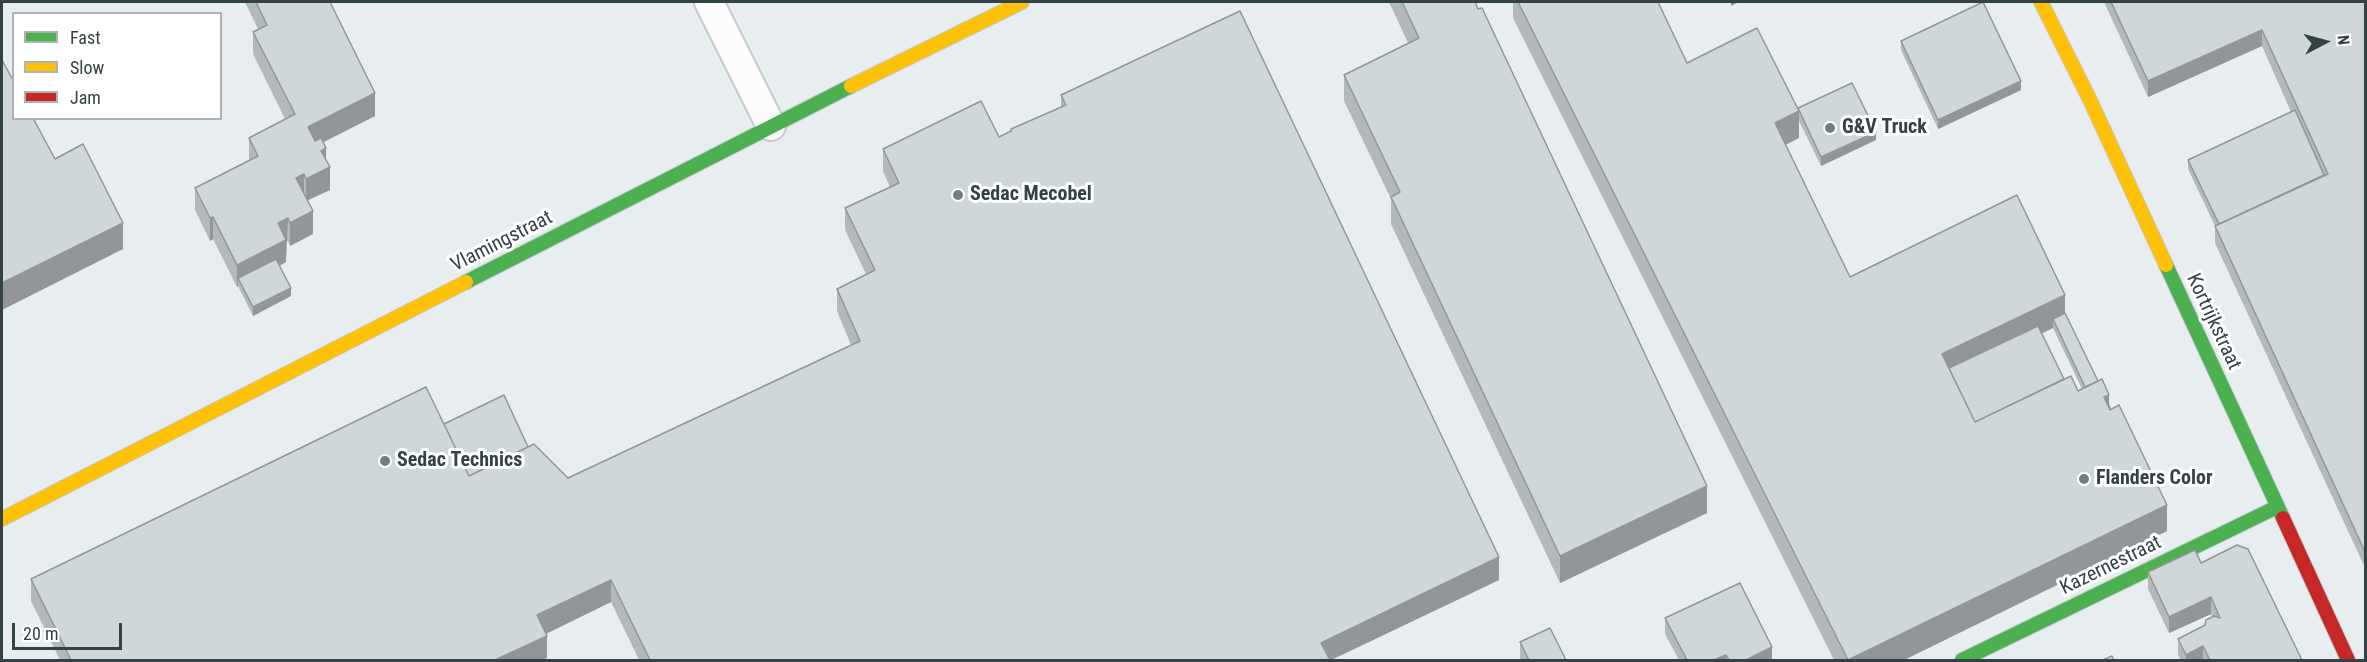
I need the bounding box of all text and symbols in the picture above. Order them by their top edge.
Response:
legend [12,12,222,120]
north arrow [2295,12,2355,72]
text: Fast [70,27,101,48]
text: N [2333,34,2353,46]
text: Slow [70,57,104,78]
text: Jam [70,87,101,108]
place label: G&V Truck [1842,116,1927,140]
marker: G&V Truck [1823,121,1837,135]
place label: Sedac Mecobel [970,183,1092,207]
marker: Sedac Mecobel [951,188,965,202]
street label: Vlamingstraat [447,206,557,278]
street label: Kortrijkstraat [2180,270,2246,374]
place label: Sedac Technics [397,449,522,473]
marker: Sedac Technics [378,454,392,468]
place label: Flanders Color [2096,467,2213,491]
marker: Flanders Color [2077,472,2091,486]
street label: Kazernestraat [2057,531,2165,601]
scale bar [15,611,124,649]
text: 20 m [23,623,58,644]

